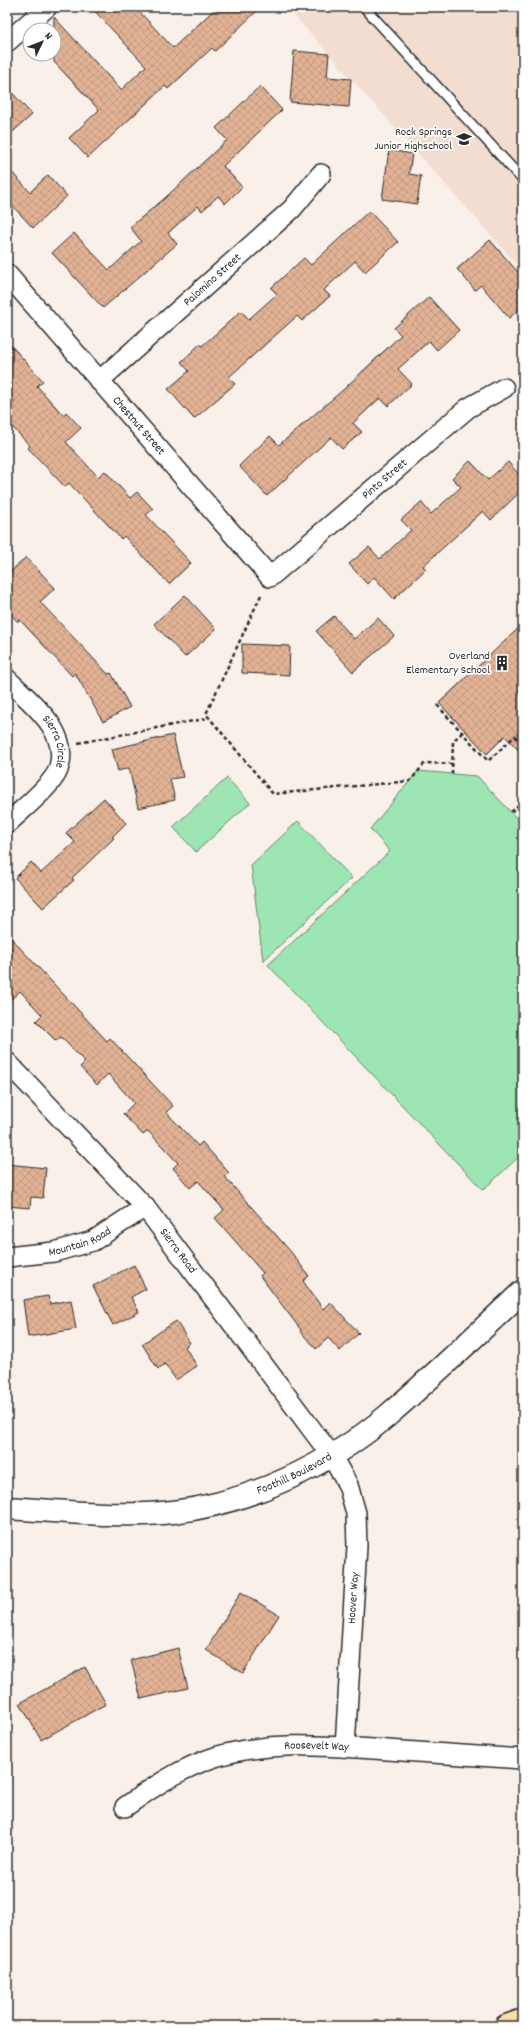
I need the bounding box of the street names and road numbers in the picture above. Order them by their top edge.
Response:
street label: Palomino Street [180,249,246,310]
street label: Chestnut Street [108,393,170,459]
street label: Pinto Street [358,454,412,503]
street label: Sierra Circle [38,711,69,770]
street label: Mountain Road [48,1223,115,1261]
street label: Sierra Road [155,1225,200,1277]
street label: Foothill Boulevard [254,1449,335,1499]
street label: Hoover Way [344,1570,364,1624]
street label: Roosevelt Way [284,1737,351,1756]

